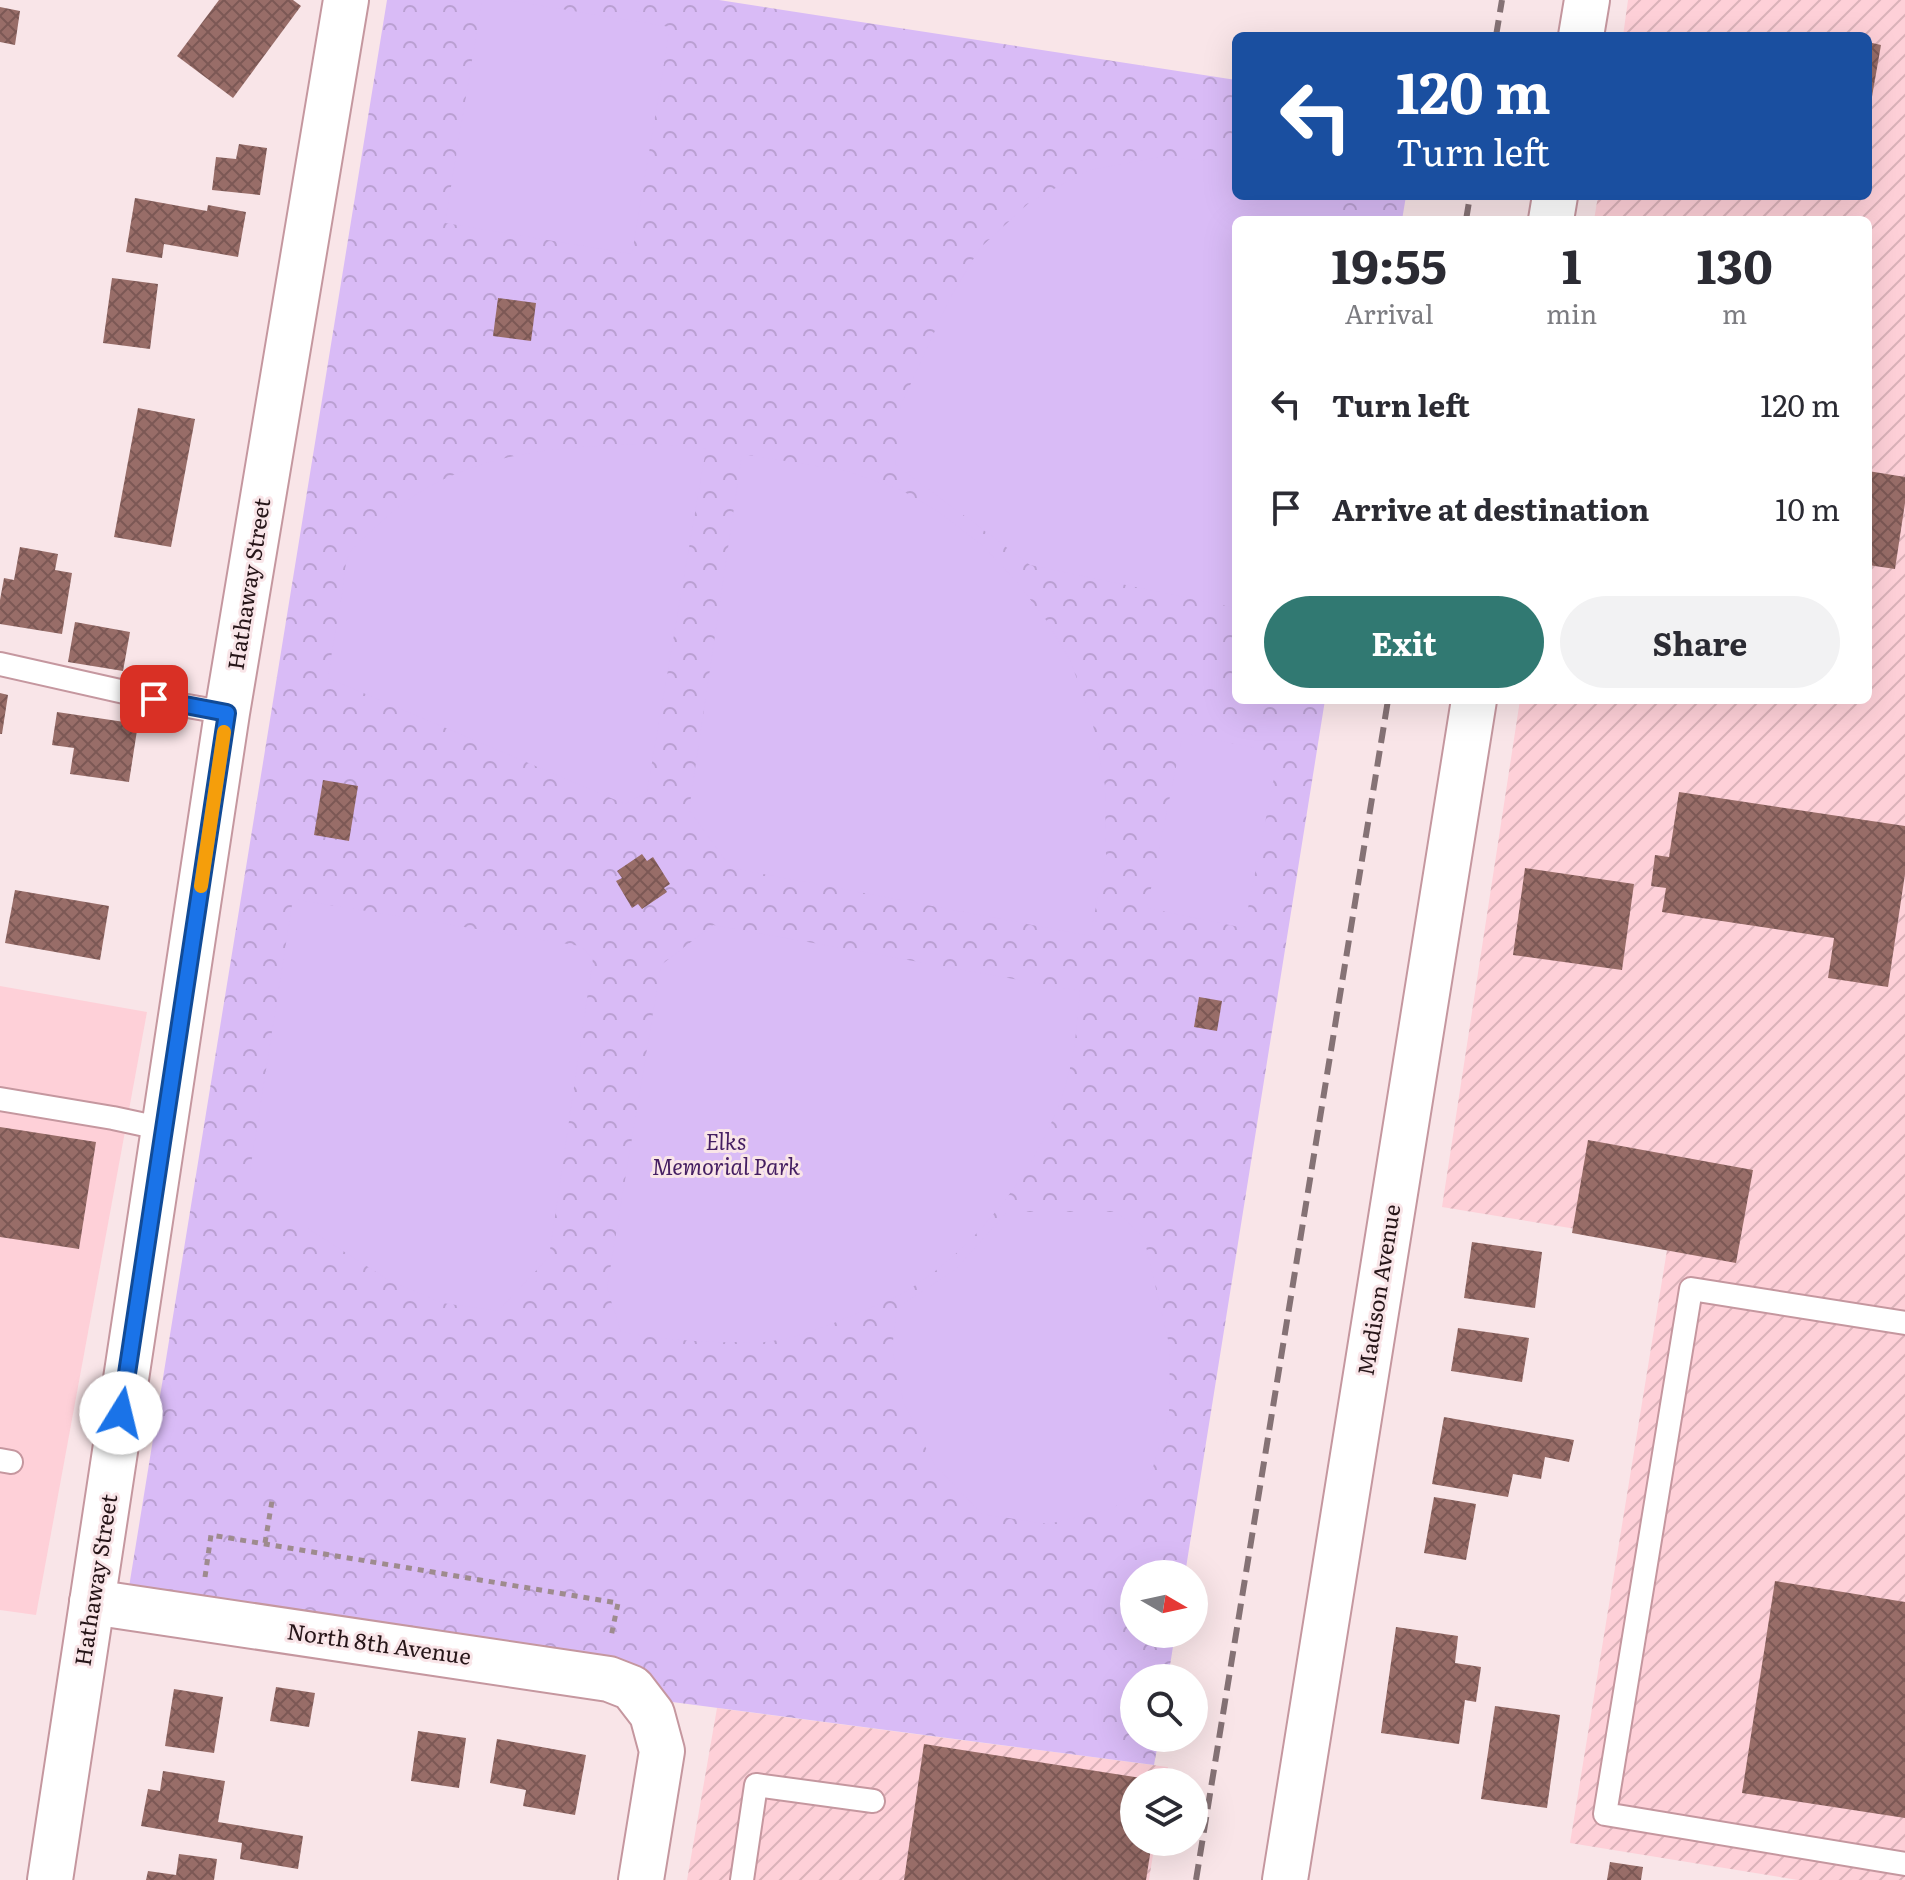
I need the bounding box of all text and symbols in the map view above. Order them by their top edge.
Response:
text: 120 m [1396,48,1551,131]
icon: left [1264,64,1368,168]
text: Turn left [1396,124,1550,177]
text: 19:55 [1331,228,1447,299]
text: 1 [1562,228,1582,299]
text: 130 [1696,228,1773,299]
text: Arrival [1345,293,1433,332]
text: min [1546,293,1597,332]
text: m [1722,293,1747,332]
icon: left [1264,382,1308,426]
text: Turn left [1332,382,1470,426]
text: 120 m [1760,382,1840,426]
icon: arrive [1264,486,1308,530]
text: Arrive at destination [1332,486,1649,530]
text: 10 m [1775,486,1840,530]
street label: Hathaway Street [218,495,277,672]
button: Exit [1264,596,1544,688]
button: Share [1560,596,1840,688]
pin [120,665,188,733]
icon: arrive [132,677,176,721]
park label: Elks Memorial Park [652,1124,800,1182]
street label: Madison Avenue [1348,1202,1407,1378]
position arrow [79,1371,163,1455]
street label: Hathaway Street [65,1491,124,1668]
north arrow [1120,1560,1208,1648]
map controls [1120,1560,1208,1856]
street label: North 8th Avenue [285,1613,473,1672]
button: search [1120,1664,1208,1752]
button: layers [1120,1768,1208,1856]

